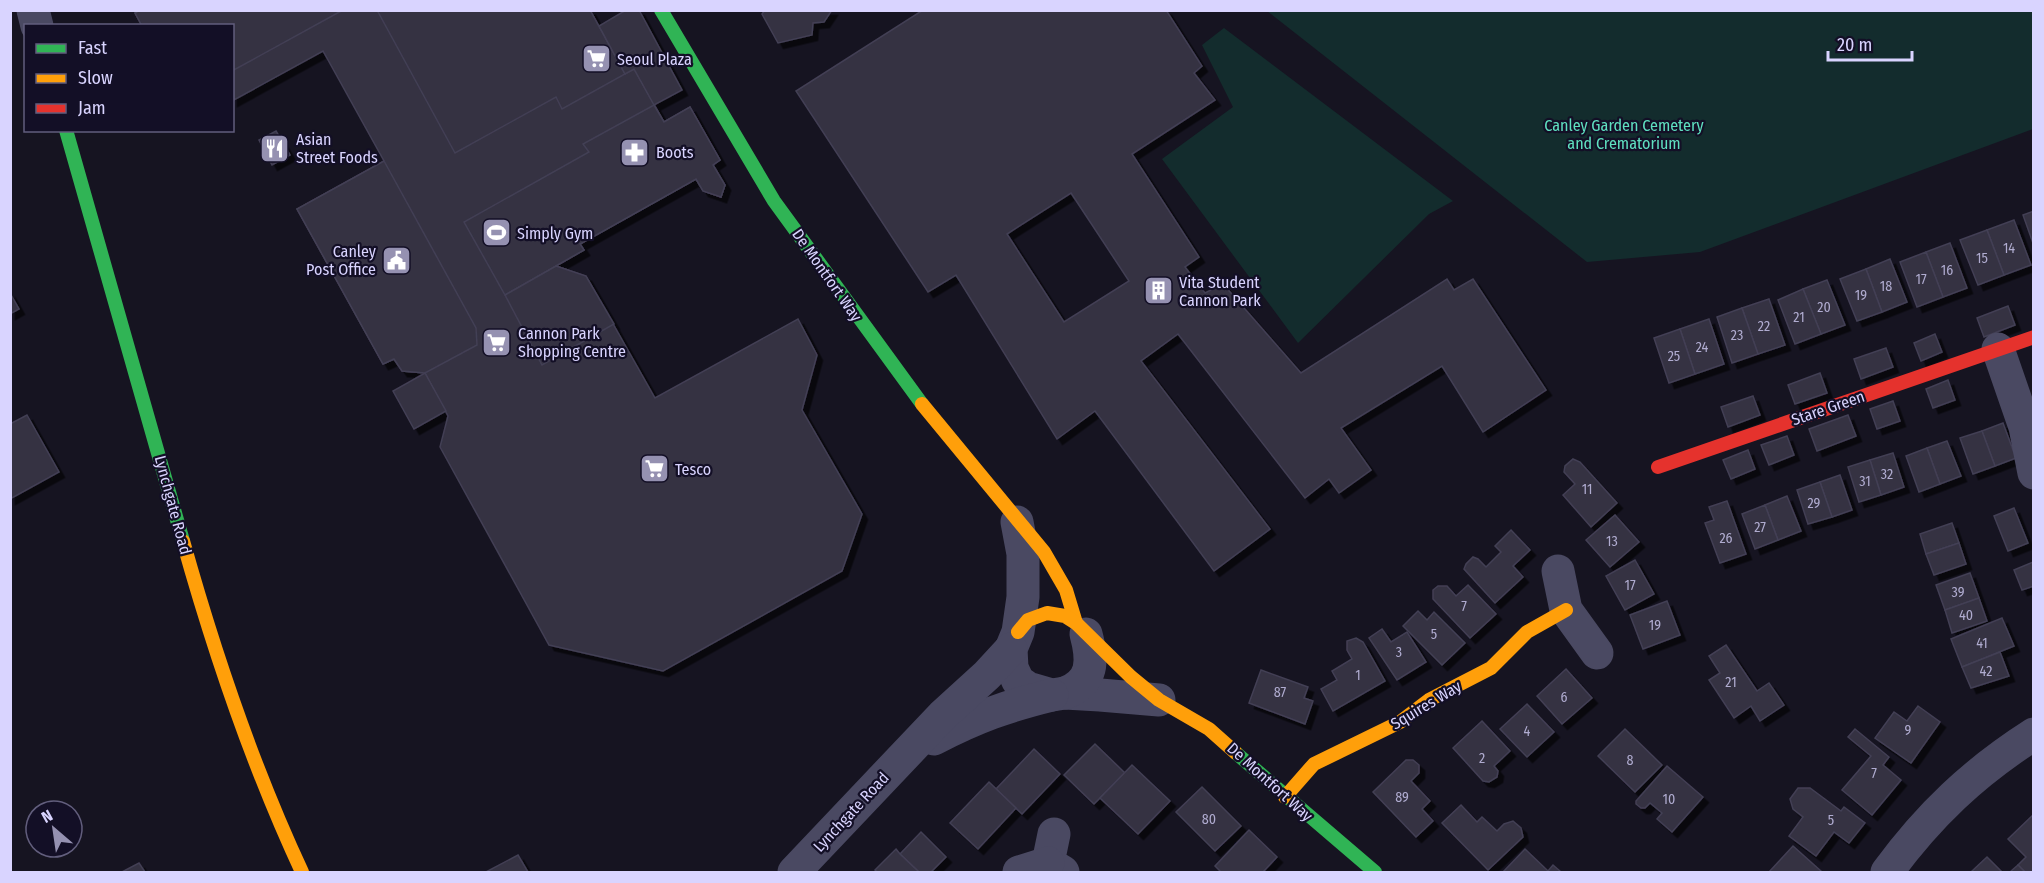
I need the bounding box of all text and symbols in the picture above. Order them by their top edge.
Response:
legend [24,24,234,132]
scale bar [1828,24,1912,62]
text: 20 m [1837,34,1872,56]
text: Fast [78,37,107,59]
supermarket icon: Seoul Plaza [580,43,612,75]
place label: Seoul Plaza [617,50,692,69]
text: Slow [78,67,113,89]
text: Jam [78,97,106,119]
park label: Canley Garden Cemetery and Crematorium [1544,116,1705,153]
place label: Asian Street Foods [296,130,378,167]
restaurant icon: Asian Street Foods [259,132,291,164]
pharmacy icon: Boots [619,136,651,168]
place label: Boots [656,143,694,162]
sports icon: Simply Gym [480,217,512,249]
place label: Simply Gym [517,224,593,243]
street label: De Montfort Way [788,225,866,326]
house number: 14 [2003,240,2015,257]
place label: Canley Post Office [306,242,377,279]
public building icon: Canley Post Office [381,244,413,276]
house number: 15 [1976,250,1988,267]
house number: 16 [1941,262,1953,279]
house number: 17 [1915,271,1927,288]
place label: Vita Student Cannon Park [1179,273,1261,310]
building icon: Vita Student Cannon Park [1142,275,1174,307]
house number: 18 [1880,278,1892,295]
house number: 19 [1855,287,1867,304]
house number: 20 [1817,299,1831,316]
house number: 21 [1793,309,1805,326]
house number: 22 [1758,318,1770,335]
place label: Cannon Park Shopping Centre [518,324,626,361]
supermarket icon: Cannon Park Shopping Centre [481,326,513,358]
house number: 23 [1731,327,1743,344]
house number: 24 [1696,339,1709,356]
house number: 25 [1668,348,1680,365]
street label: Stare Green [1789,387,1867,429]
street label: Lynchgate Road [151,453,195,557]
supermarket icon: Tesco [638,453,670,485]
place label: Tesco [675,460,711,479]
house number: 32 [1881,466,1893,483]
house number: 31 [1859,473,1871,490]
house number: 11 [1582,481,1592,498]
house number: 29 [1808,495,1821,512]
house number: 27 [1754,519,1766,536]
house number: 26 [1719,530,1733,547]
house number: 13 [1606,533,1618,550]
house number: 17 [1624,577,1636,594]
house number: 39 [1952,584,1965,601]
house number: 7 [1461,598,1467,615]
house number: 40 [1959,607,1973,624]
house number: 19 [1649,617,1661,634]
house number: 5 [1431,626,1437,643]
house number: 41 [1976,635,1988,652]
house number: 3 [1396,644,1402,661]
house number: 42 [1980,663,1992,680]
house number: 1 [1355,667,1361,684]
house number: 21 [1725,674,1737,691]
street label: Squires Way [1387,676,1465,733]
house number: 87 [1274,684,1287,701]
house number: 6 [1561,689,1568,706]
house number: 9 [1905,722,1912,739]
house number: 4 [1524,723,1531,740]
street label: De Montfort Way [1223,739,1317,826]
house number: 2 [1479,750,1485,767]
house number: 8 [1627,752,1634,769]
house number: 7 [1871,765,1877,782]
street label: Lynchgate Road [809,768,893,856]
house number: 89 [1395,789,1409,806]
house number: 10 [1663,791,1675,808]
north arrow [24,799,84,859]
text: N [38,806,56,827]
house number: 80 [1202,811,1216,828]
house number: 5 [1828,812,1834,829]

